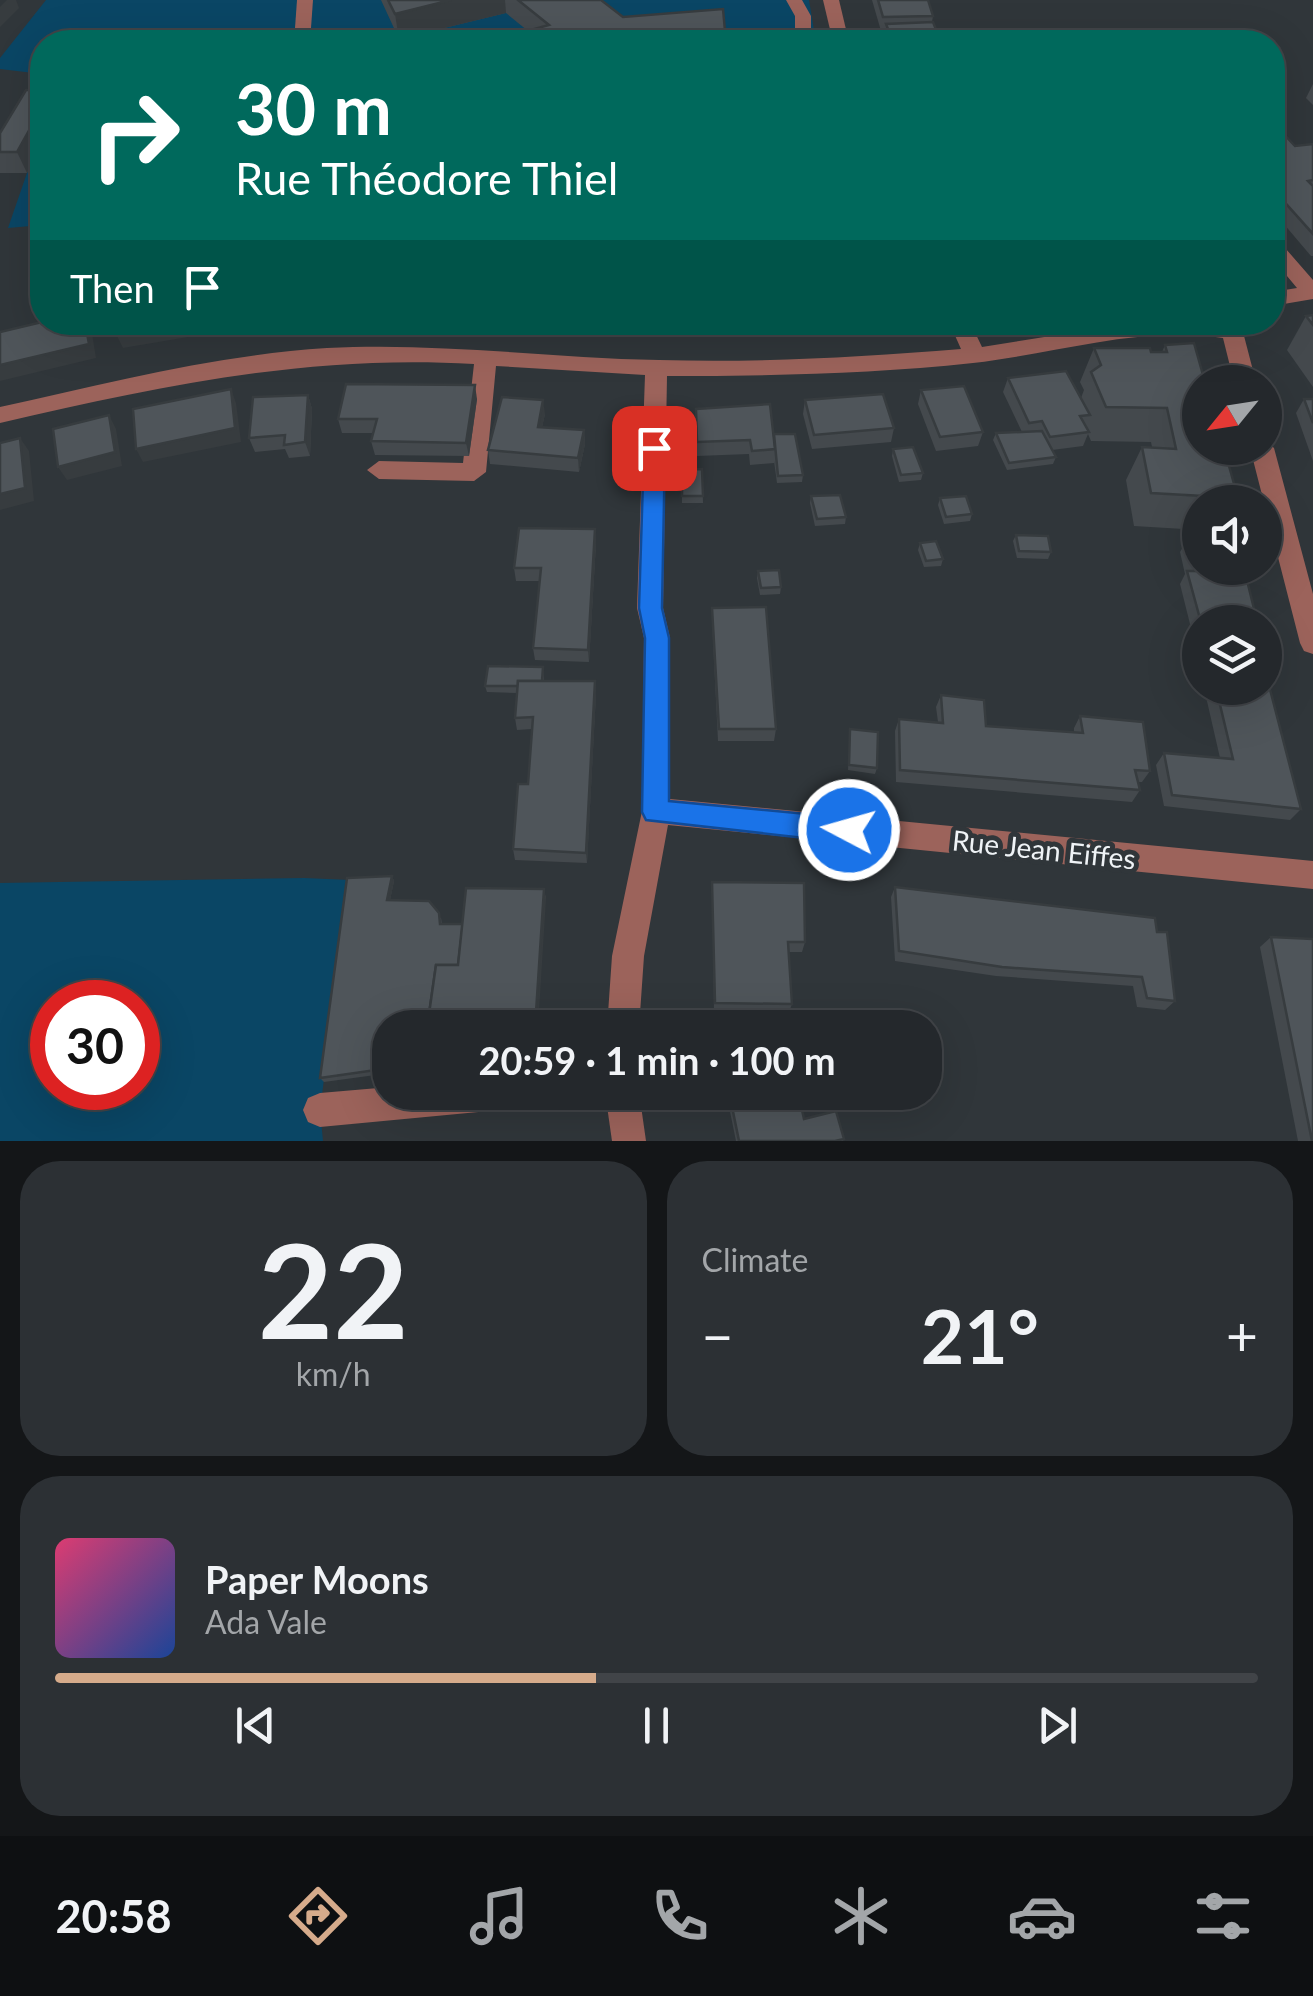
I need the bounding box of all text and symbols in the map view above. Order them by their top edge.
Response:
text: 30 m [235,66,392,150]
icon: right [70,70,200,200]
text: Rue Théodore Thiel [235,151,618,205]
icon: arrive [175,260,230,315]
text: Then [70,265,155,311]
north arrow [1182,365,1282,465]
map controls [1182,365,1282,705]
pin [612,406,697,491]
icon: arrive [627,421,682,476]
button: sound [1182,485,1282,585]
button: layers [1182,605,1282,705]
position arrow [797,778,901,882]
street label: Rue Jean Eiffes [951,822,1137,876]
speed limit sign: 30 [30,980,160,1110]
text: 20:59 · 1 min · 100 m [478,1037,836,1083]
text: 22 [258,1211,409,1367]
text: Climate [702,1240,808,1279]
text: 21° [921,1290,1039,1380]
text: − [702,1302,733,1368]
text: + [1226,1302,1258,1368]
text: km/h [296,1354,371,1393]
text: Paper Moons [205,1556,429,1602]
text: Ada Vale [205,1602,327,1641]
icon: previous [228,1698,283,1753]
icon: pause [629,1698,684,1753]
icon: next [1030,1698,1085,1753]
icon: directions [283,1881,353,1951]
icon: music [464,1881,534,1951]
icon: phone [645,1881,715,1951]
icon: climate [826,1881,896,1951]
icon: car [1007,1881,1077,1951]
icon: filters [1188,1881,1258,1951]
text: 20:58 [56,1889,172,1943]

